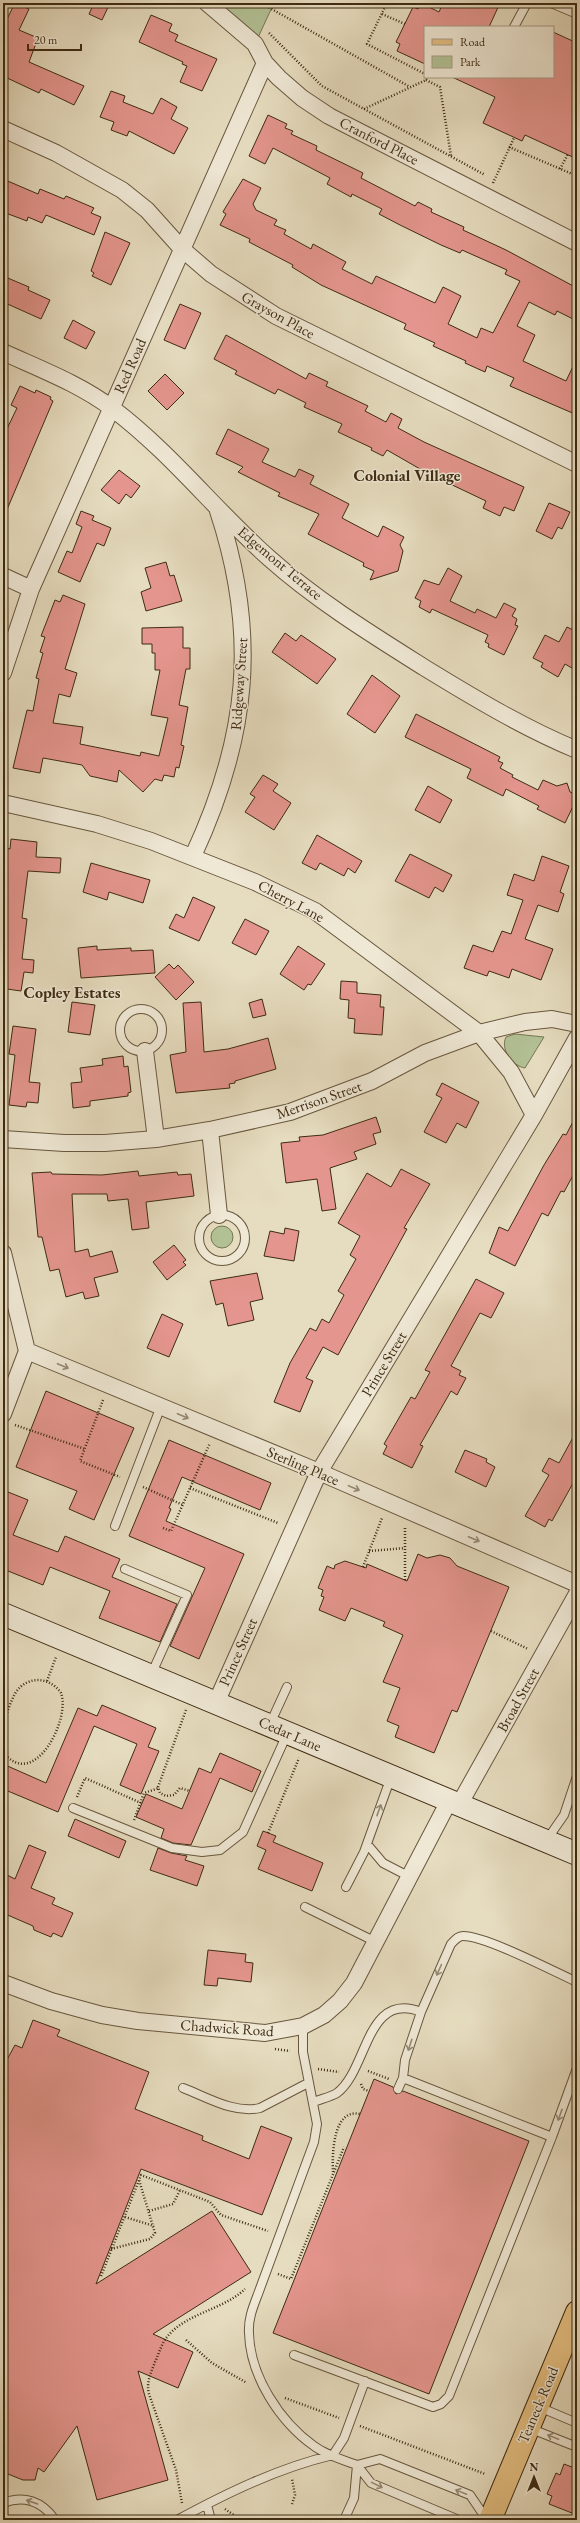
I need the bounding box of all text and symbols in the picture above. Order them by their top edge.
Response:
scale bar [28,26,81,52]
legend [424,26,554,78]
text: 20 m [34,32,58,48]
text: Road [460,34,486,50]
text: Park [460,54,481,70]
street label: Cranford Place [336,112,422,169]
street label: Grayson Place [238,287,318,343]
street label: Red Road [109,335,150,396]
district label: Colonial Village [354,465,461,486]
street label: Edgemont Terrace [234,522,327,604]
street label: Ridgeway Street [226,637,251,731]
street label: Cherry Lane [255,875,328,926]
district label: Copley Estates [24,982,121,1003]
street label: Merrison Street [274,1076,364,1123]
street label: Prince Street [357,1328,411,1400]
one-way arrow [56,1362,68,1370]
one-way arrow [176,1412,188,1420]
street label: Sterling Place [264,1442,342,1489]
one-way arrow [348,1484,360,1492]
one-way arrow [467,1536,479,1544]
street label: Prince Street [214,1615,261,1689]
street label: Broad Street [492,1664,543,1735]
street label: Cedar Lane [256,1712,325,1755]
one-way arrow [376,1804,383,1817]
one-way arrow [435,1964,442,1976]
street label: Chadwick Road [180,2015,275,2040]
one-way arrow [406,2038,413,2051]
one-way arrow [556,2109,563,2122]
street label: Teaneck Road [513,2363,562,2446]
one-way arrow [548,2433,560,2441]
north arrow [514,2457,554,2497]
text: N [530,2460,539,2474]
one-way arrow [370,2482,382,2489]
one-way arrow [456,2488,468,2495]
one-way arrow [26,2498,39,2505]

